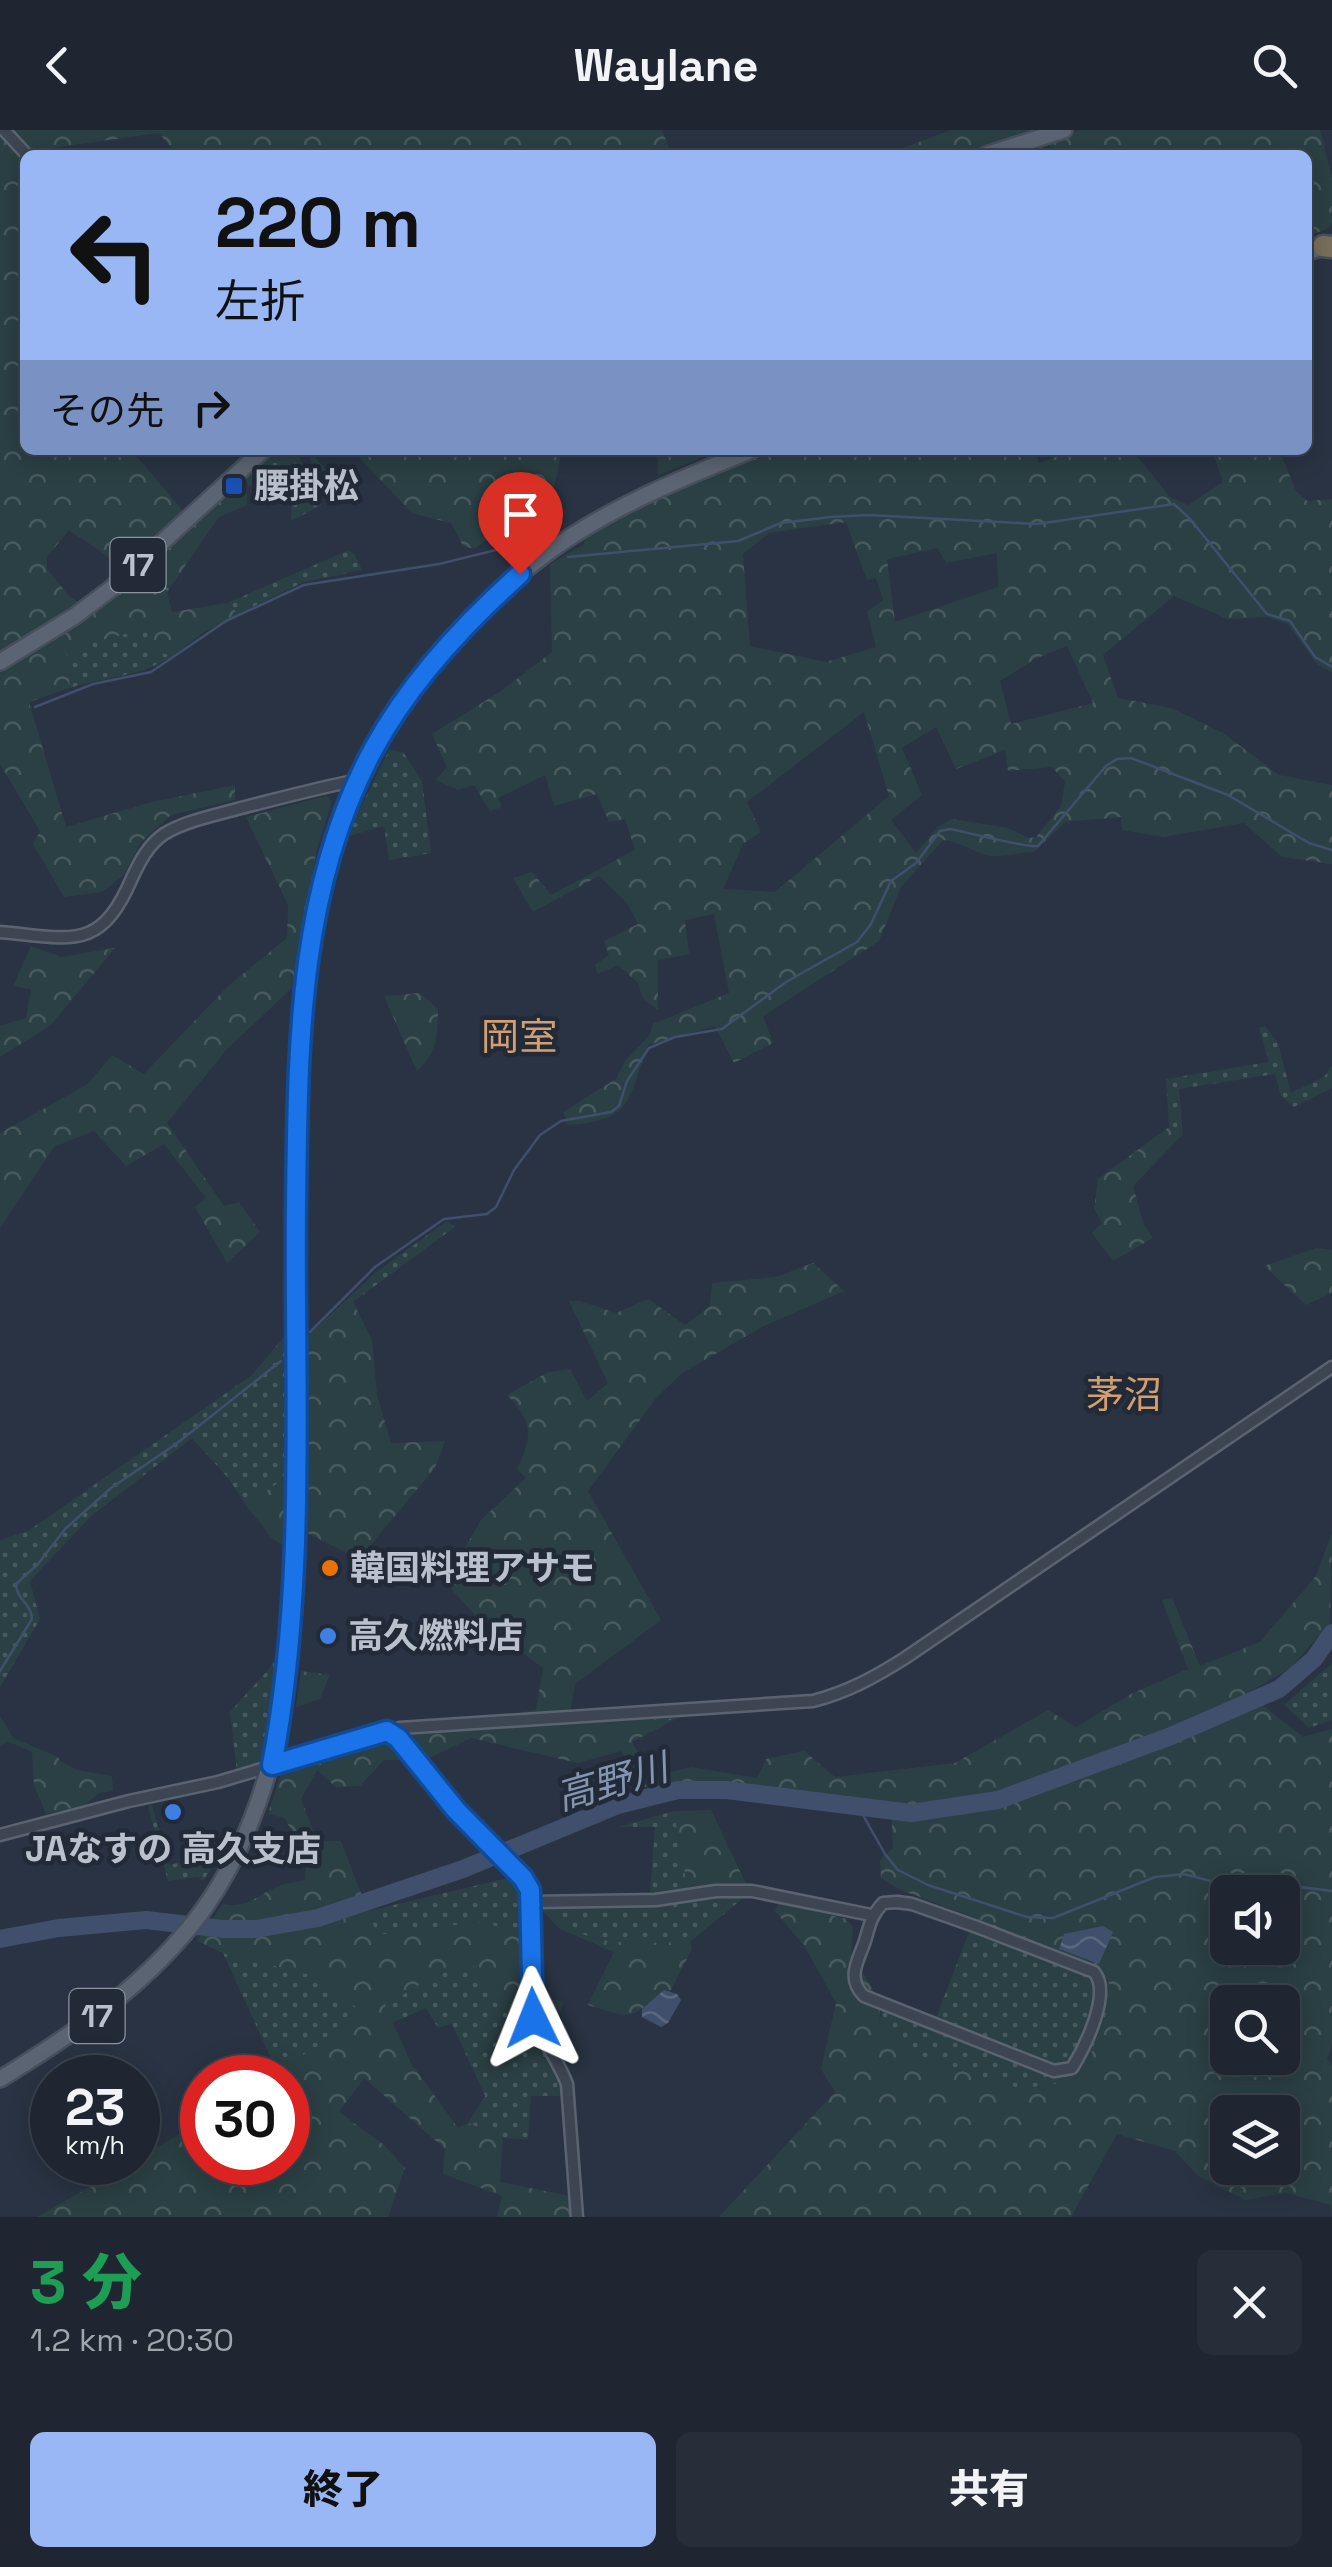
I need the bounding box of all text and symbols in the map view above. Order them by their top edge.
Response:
text: Waylane [574,37,758,94]
icon: back [30,38,85,93]
icon: search [1247,38,1302,93]
text: 220 m [215,178,421,267]
icon: left [50,190,180,320]
text: 左折 [215,273,305,330]
icon: right [184,380,239,435]
text: その先 [50,387,164,435]
place label: 腰掛松 [254,464,359,508]
pin [478,472,563,575]
marker: 腰掛松 [223,475,245,497]
icon: arrive [493,487,548,542]
road number: 17 [110,538,166,592]
district label: 岡室 [481,1013,557,1061]
district label: 茅沼 [1086,1371,1162,1419]
place label: 韓国料理アサモ [350,1546,595,1590]
marker: 韓国料理アサモ [319,1557,341,1579]
place label: 高久燃料店 [348,1614,523,1658]
marker: 高久燃料店 [317,1625,339,1647]
water label: 高野川 [551,1742,677,1821]
marker: JAなすの 高久支店 [162,1801,184,1823]
place label: JAなすの 高久支店 [25,1827,321,1871]
map controls [1210,1875,1300,2185]
button: sound [1210,1875,1300,1965]
position arrow [481,1966,585,2070]
button: search [1210,1985,1300,2075]
road number: 17 [70,1989,124,2043]
speed limit sign: 30 [180,2055,310,2185]
text: 23 [65,2076,125,2140]
button: layers [1210,2095,1300,2185]
text: km/h [65,2129,125,2161]
text: 3 分 [30,2244,142,2321]
button: close [1197,2250,1302,2355]
text: 1.2 km · 20:30 [30,2320,234,2360]
button: 終了 [30,2432,656,2547]
button: 共有 [676,2432,1302,2547]

